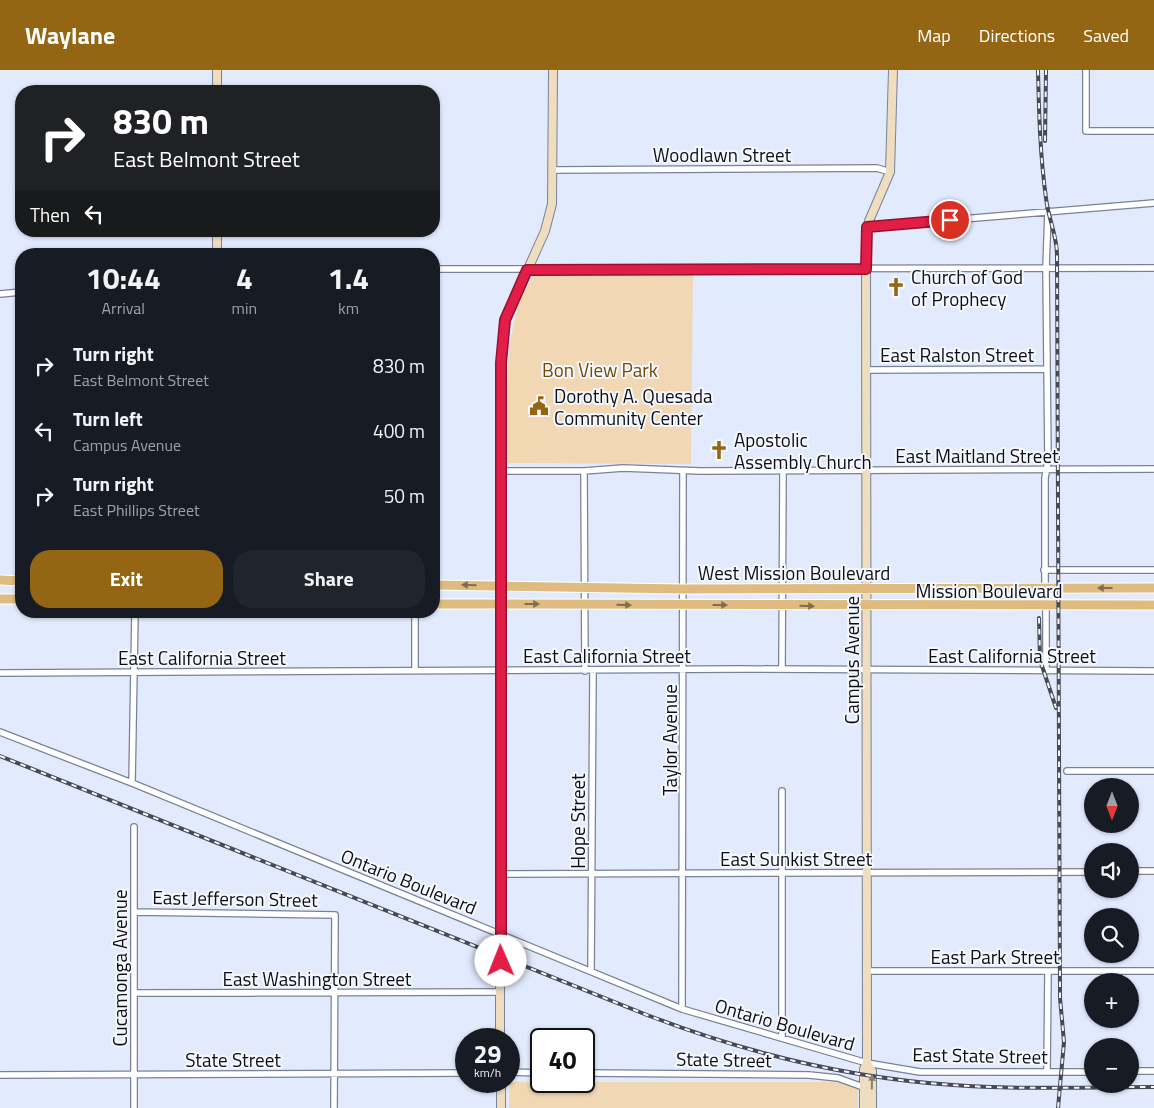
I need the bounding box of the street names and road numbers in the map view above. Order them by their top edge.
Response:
street label: Woodlawn Street [653,140,791,169]
street label: East Ralston Street [880,340,1034,369]
street label: East Maitland Street [895,441,1059,470]
street label: West Mission Boulevard [698,558,890,587]
street label: Mission Boulevard [916,576,1062,605]
street label: Campus Avenue [837,596,866,724]
street label: East California Street [523,641,691,670]
street label: East California Street [928,641,1096,670]
street label: East California Street [118,643,286,672]
street label: Taylor Avenue [655,684,684,796]
street label: Hope Street [563,773,592,869]
street label: Ontario Boulevard [337,841,481,921]
street label: East Sunkist Street [720,844,872,873]
street label: East Jefferson Street [152,882,318,914]
street label: Cucamonga Avenue [105,889,134,1047]
street label: East Park Street [930,942,1060,971]
street label: East Washington Street [222,964,412,993]
street label: Ontario Boulevard [712,990,858,1058]
street label: East State Street [912,1039,1048,1071]
street label: State Street [676,1044,772,1074]
street label: State Street [185,1045,281,1074]

